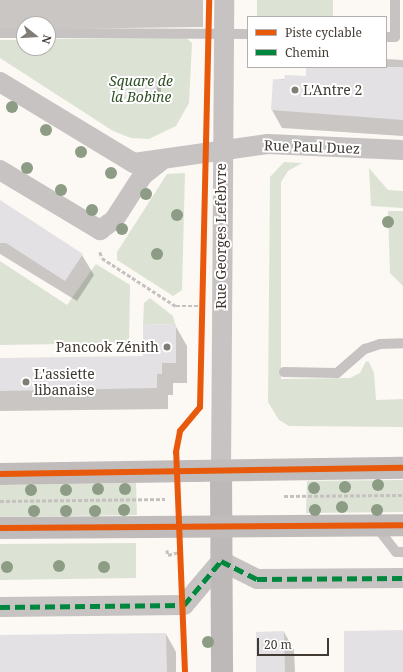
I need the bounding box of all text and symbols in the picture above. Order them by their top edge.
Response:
north arrow [16,16,56,56]
legend [247,16,387,68]
text: Piste cyclable [285,24,362,41]
text: N [39,33,55,46]
text: Chemin [285,44,329,61]
park label: Square de la Bobine [109,73,173,106]
place label: L'Antre 2 [303,82,362,98]
marker: L'Antre 2 [290,85,300,95]
street label: Rue Paul Duez [264,137,360,157]
street label: Rue Georges Lefebvre [213,163,229,309]
place label: Pancook Zénith [56,339,159,355]
marker: Pancook Zénith [162,342,172,352]
place label: L'assiette libanaise [34,366,95,398]
marker: L'assiette libanaise [21,377,31,387]
scale bar [259,630,331,656]
text: 20 m [264,636,292,653]

